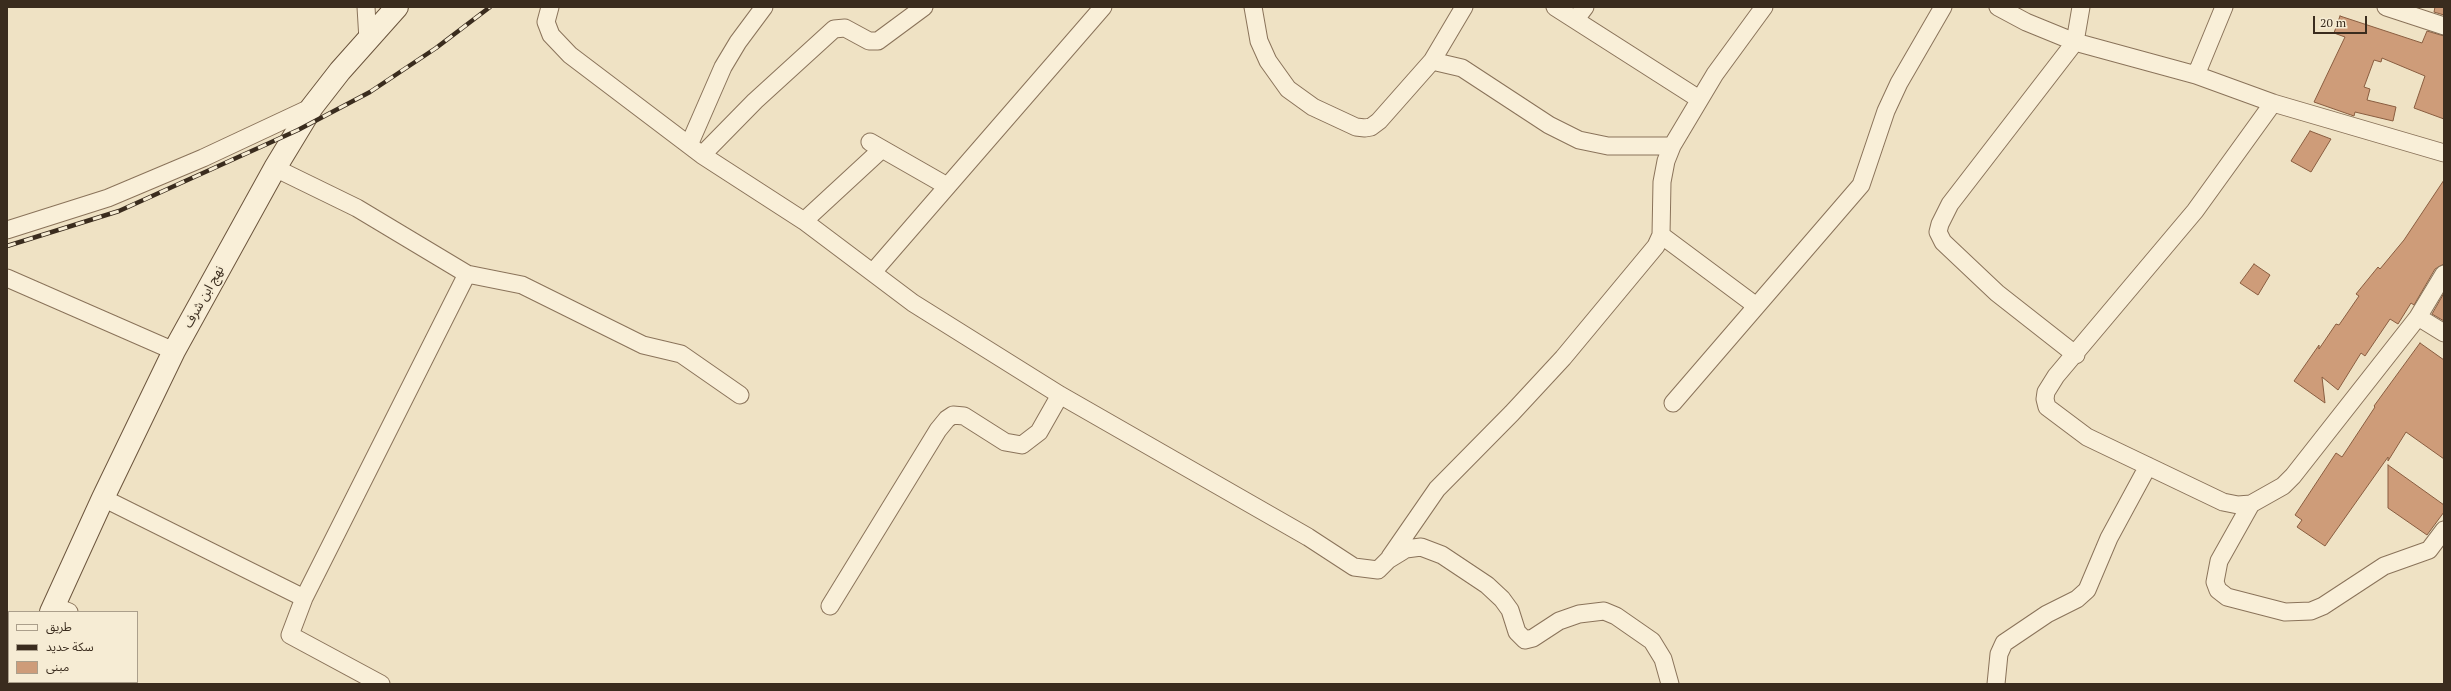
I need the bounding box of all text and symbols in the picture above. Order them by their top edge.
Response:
scale bar [2315,8,2369,34]
text: 20 m [2320,15,2346,30]
street label: نهج ابن شرف [181,263,227,331]
legend [8,611,138,683]
text: طريق [46,619,72,634]
text: سكة حديد [46,639,94,654]
text: مبنى [46,659,69,674]

